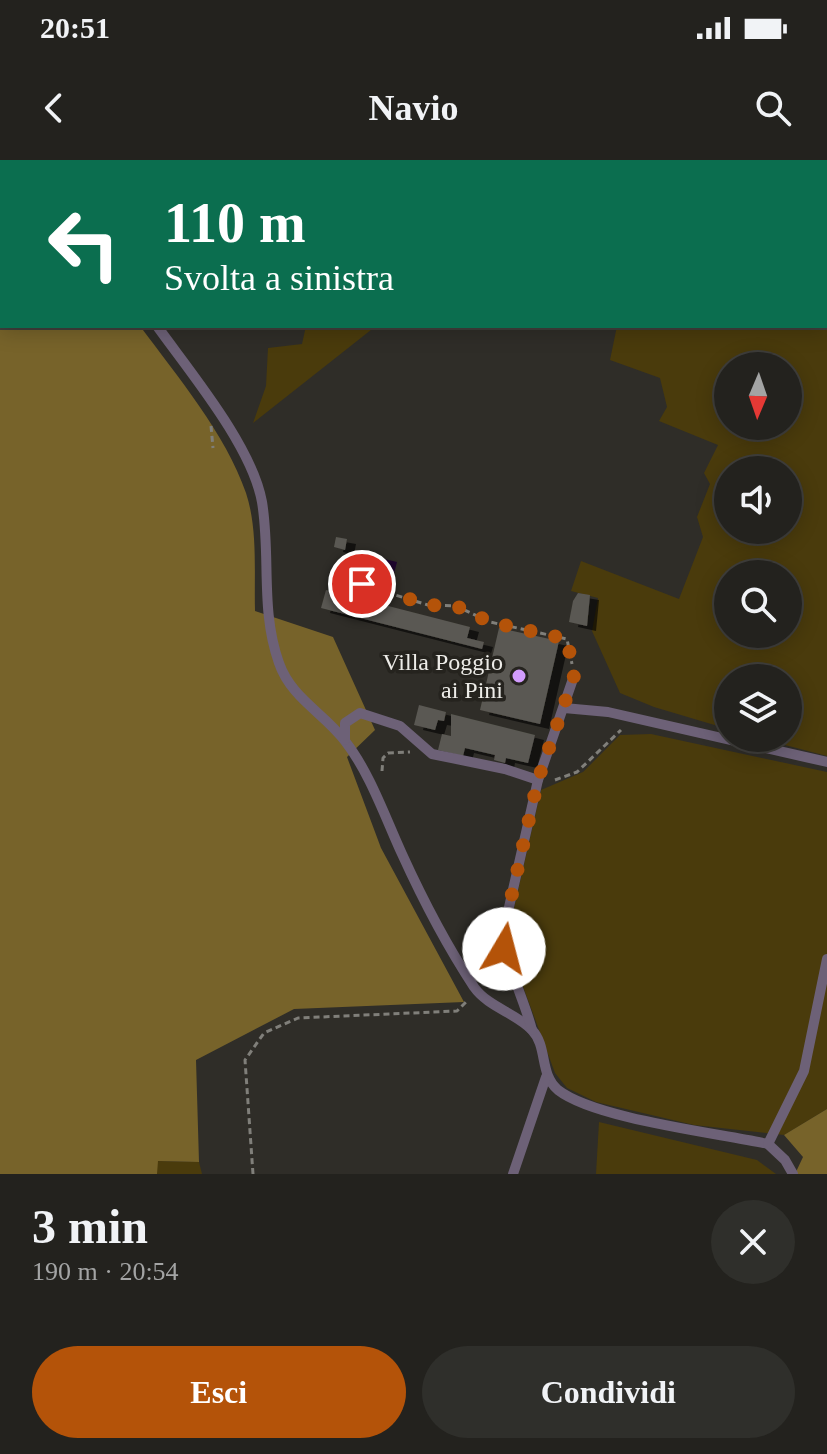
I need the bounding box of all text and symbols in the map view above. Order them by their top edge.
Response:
text: 20:51 [40,11,110,44]
icon: back [32,86,76,130]
icon: search [751,86,795,130]
text: Navio [369,88,459,128]
icon: left [32,192,136,296]
text: 110 m [164,192,306,254]
text: Svolta a sinistra [164,258,394,298]
north arrow [714,352,802,440]
map controls [714,352,802,752]
button: sound [714,456,802,544]
pin [328,550,396,618]
button: search [714,560,802,648]
icon: arrive [340,562,384,606]
place label: Villa Poggio ai Pini [382,649,503,703]
button: layers [714,664,802,752]
marker: Villa Poggio ai Pini [510,667,528,685]
position arrow [462,907,546,991]
text: 3 min [32,1200,148,1253]
button: close [711,1200,795,1284]
text: 190 m · 20:54 [32,1257,179,1286]
button: Esci [32,1346,406,1438]
button: Condividi [422,1346,795,1438]

